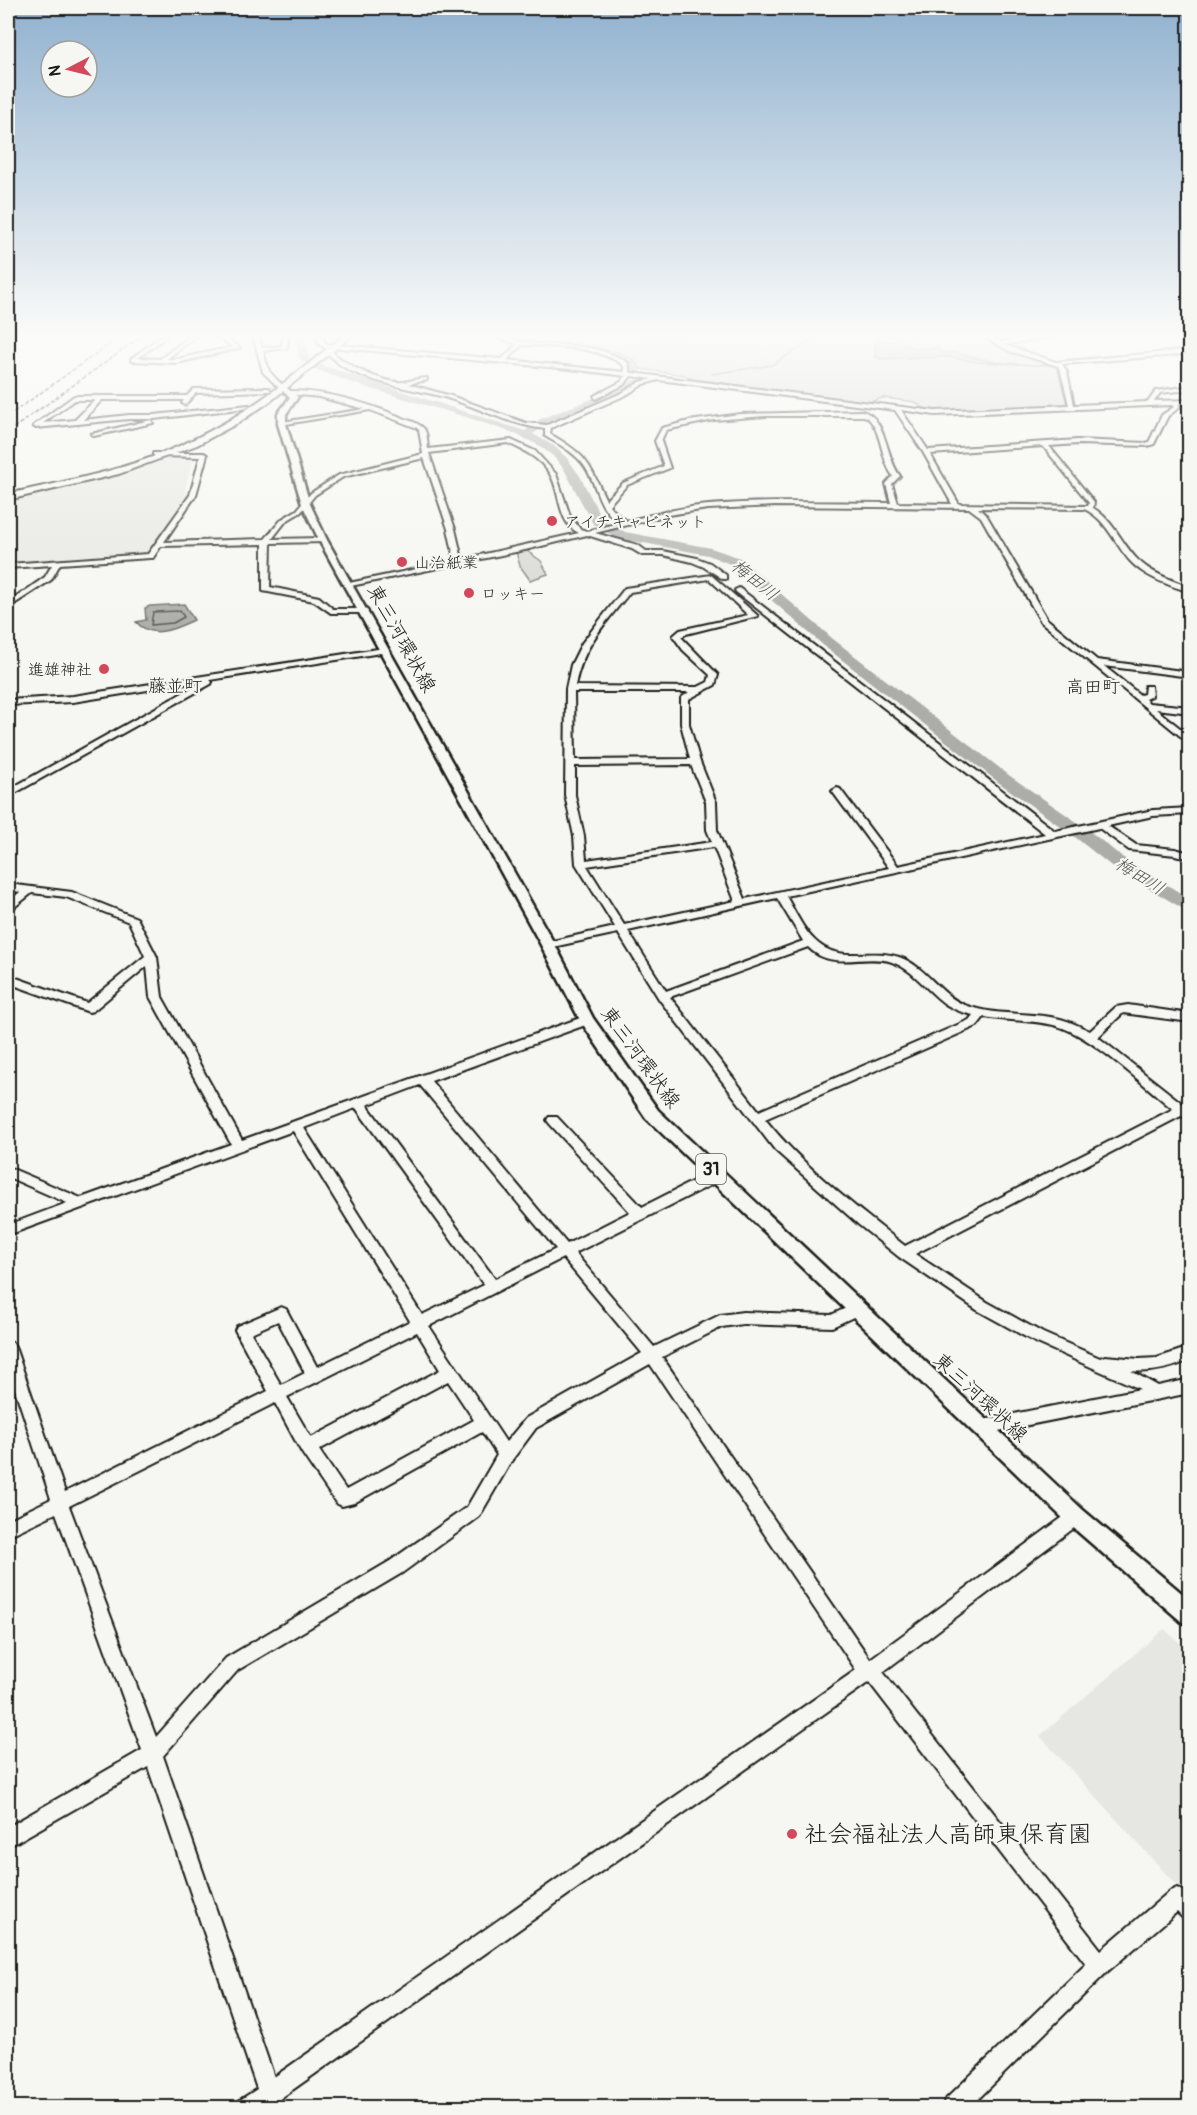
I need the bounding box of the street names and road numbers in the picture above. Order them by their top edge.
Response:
street label: 東三河環状線 [362,580,442,697]
street label: 東三河環状線 [595,1001,686,1113]
road number: 31 [696,1154,726,1184]
street label: 東三河環状線 [928,1347,1033,1447]

